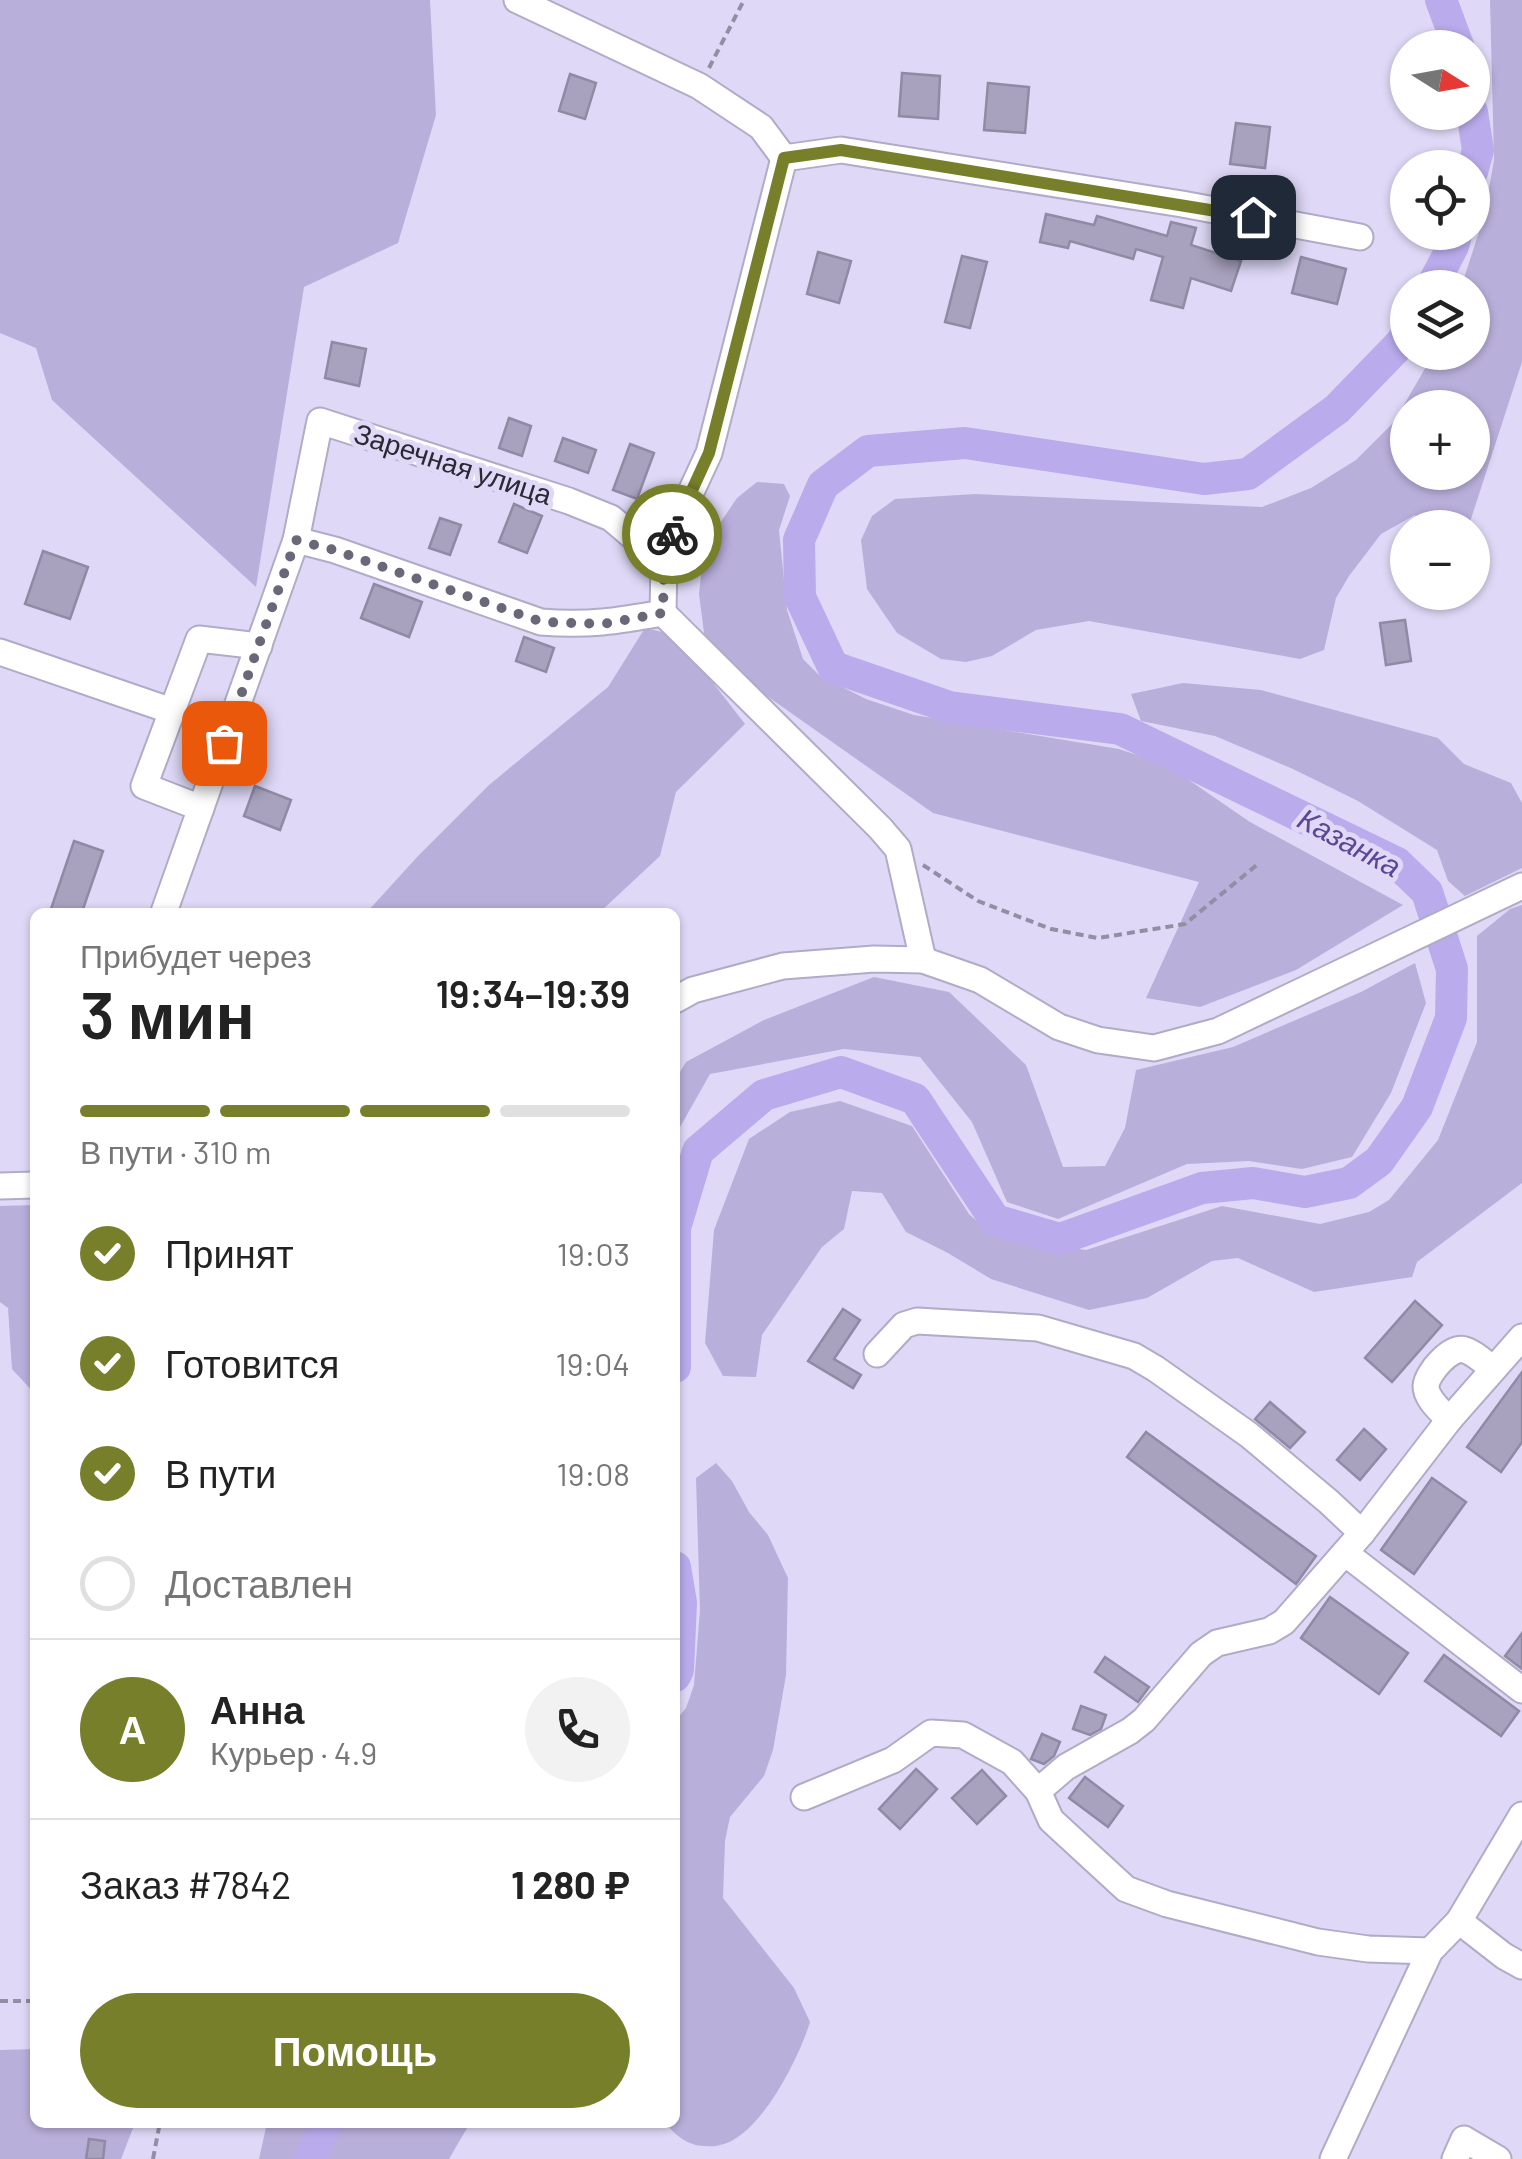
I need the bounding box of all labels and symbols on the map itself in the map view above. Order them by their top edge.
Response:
north arrow [1390,30,1490,130]
pin [1211,175,1296,260]
street label: Заречная улица [350,415,557,511]
courier [622,484,722,584]
pin [182,701,267,786]
water label: Казанка [1292,799,1408,883]

